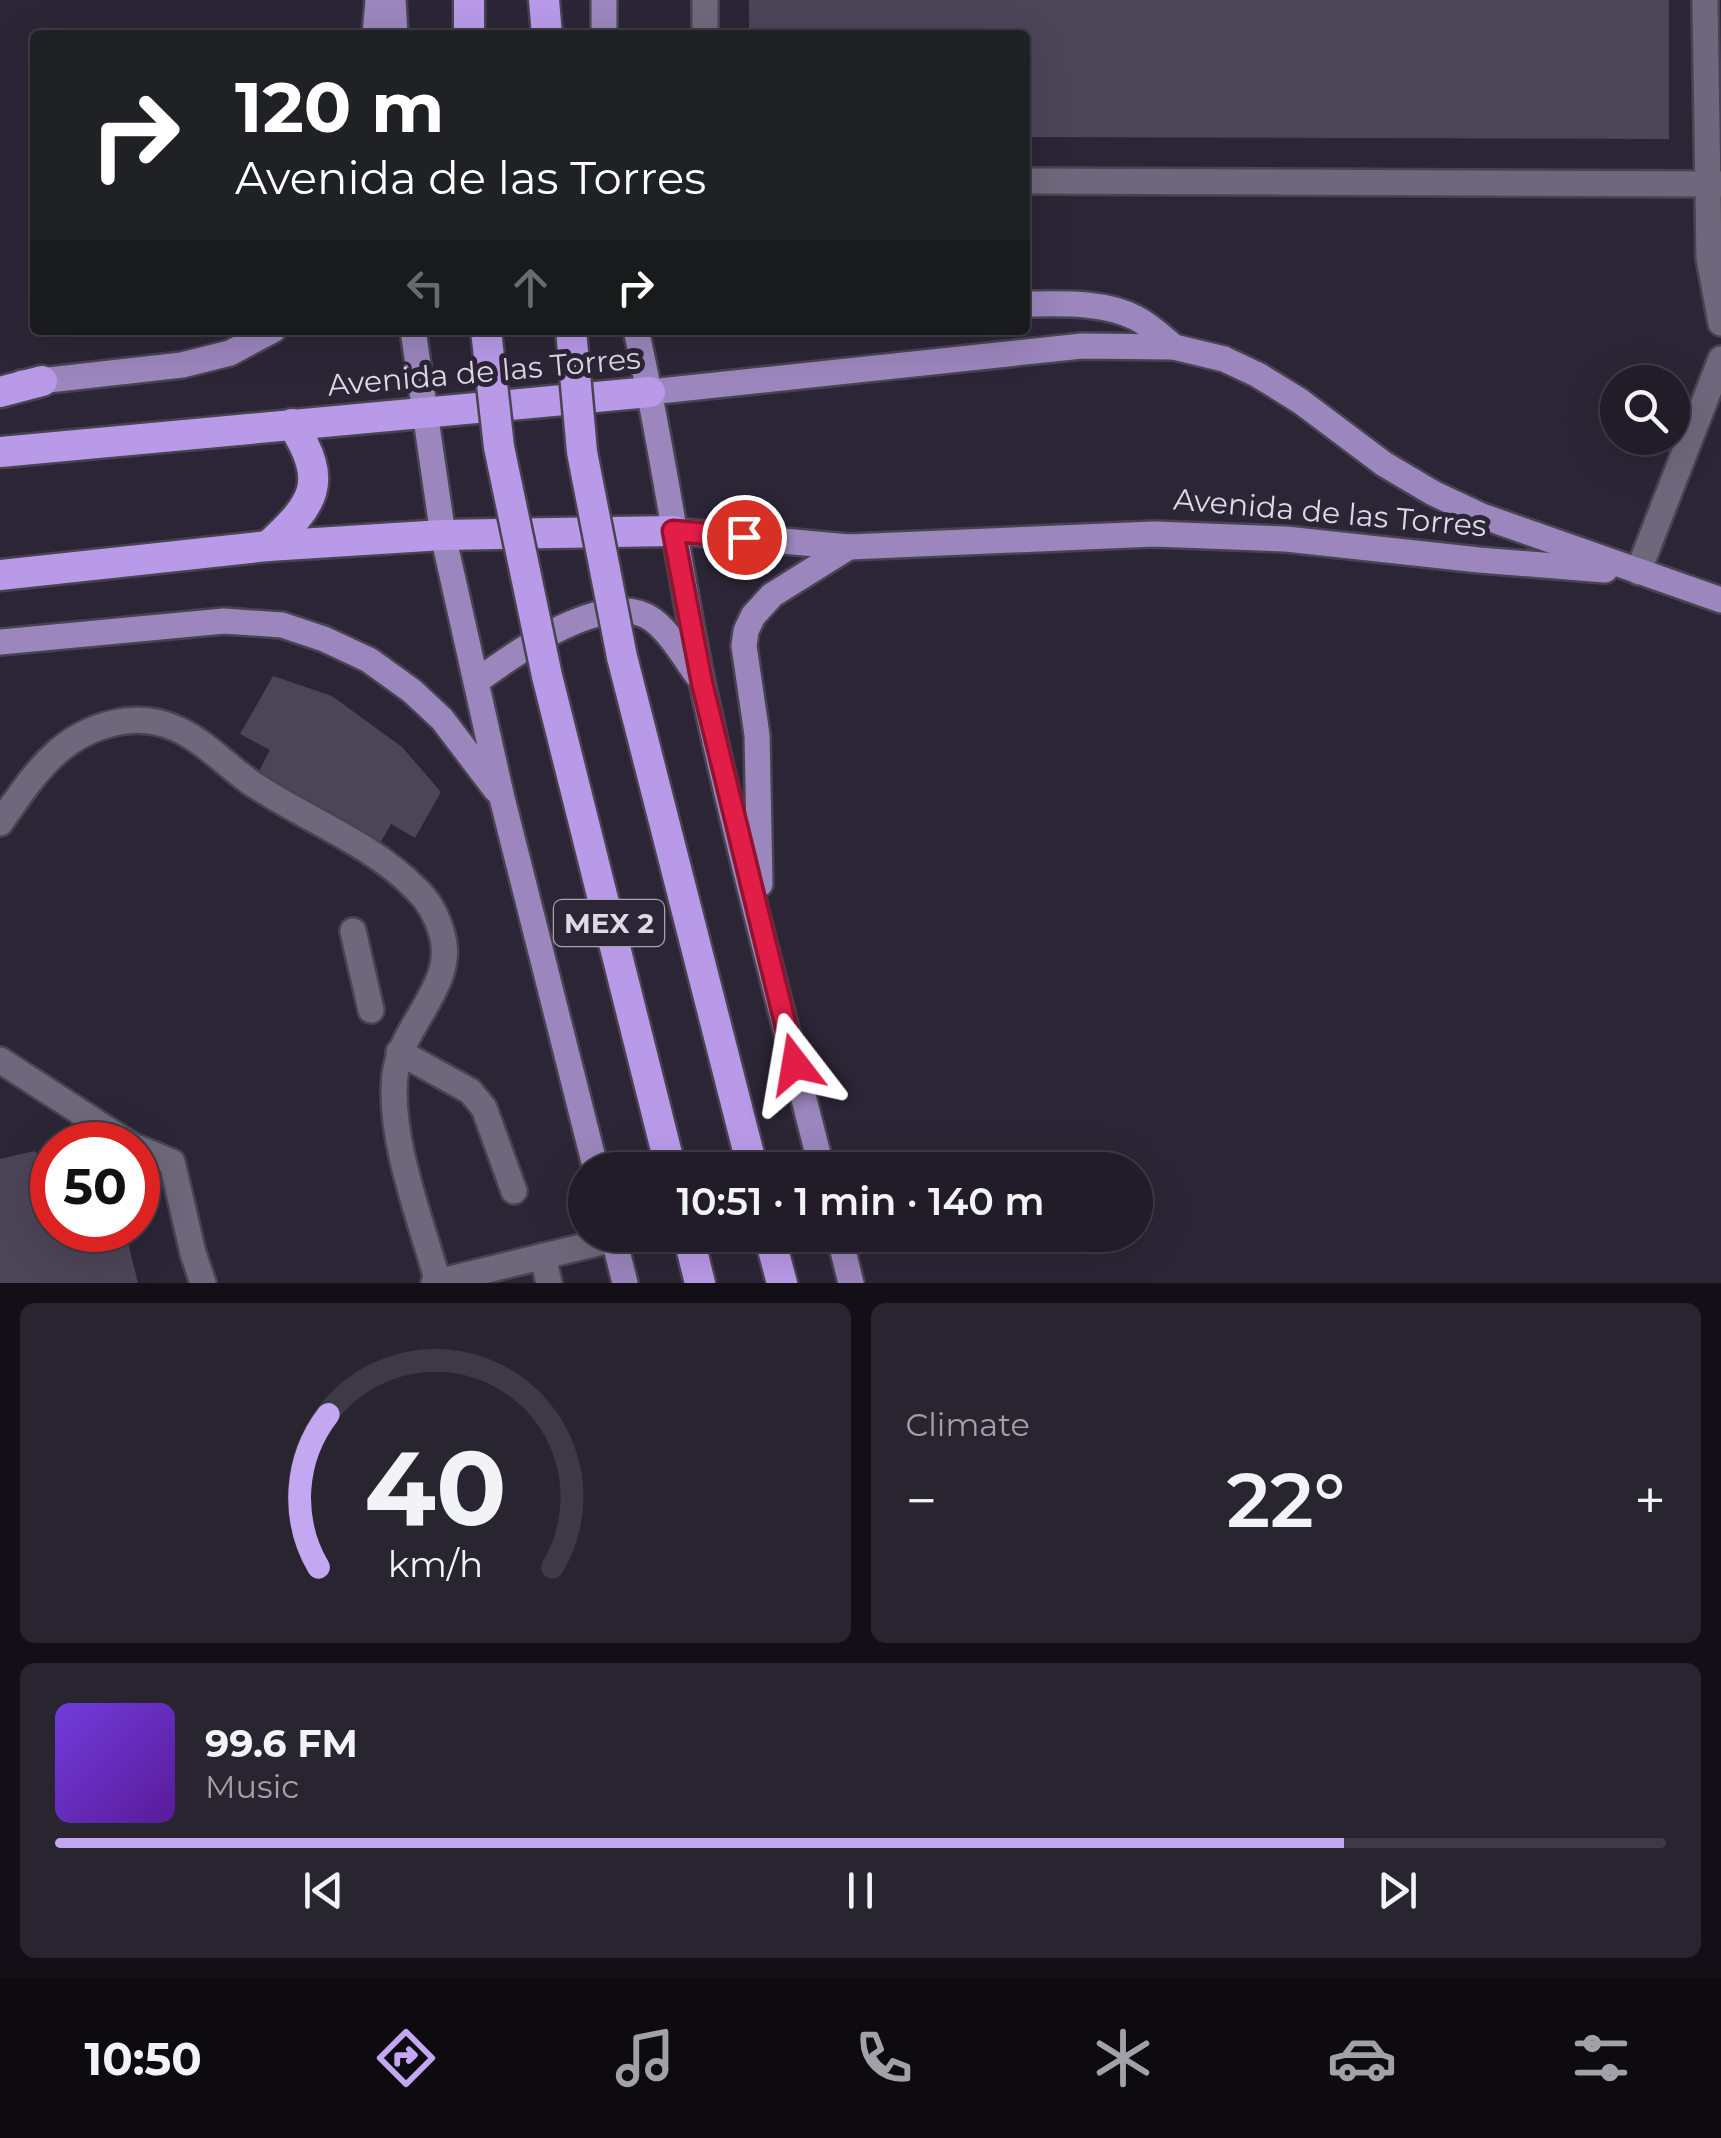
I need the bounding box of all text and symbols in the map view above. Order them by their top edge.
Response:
text: 120 m [235,64,445,150]
icon: right [70,70,200,200]
text: Avenida de las Torres [235,150,706,205]
icon: left [398,260,453,315]
icon: ahead [503,260,558,315]
icon: right [608,260,663,315]
street label: Avenida de las Torres [326,339,642,404]
map controls [1600,365,1690,455]
button: search [1600,365,1690,455]
street label: Avenida de las Torres [1172,480,1488,545]
pin [702,495,787,580]
icon: arrive [717,510,772,565]
road number: MEX 2 [554,900,664,946]
position arrow [743,1012,847,1116]
speed limit sign: 50 [30,1122,160,1252]
text: 10:51 · 1 min · 140 m [677,1178,1044,1225]
text: Climate [906,1405,1030,1444]
text: 40 [364,1424,506,1551]
text: 22° [1226,1454,1345,1546]
text: − [906,1467,937,1534]
text: + [1634,1467,1666,1534]
text: km/h [388,1542,483,1586]
text: 99.6 FM [205,1720,358,1767]
text: Music [205,1767,299,1806]
icon: previous [296,1863,351,1918]
icon: pause [833,1863,888,1918]
icon: next [1370,1863,1425,1918]
icon: directions [371,2023,441,2093]
icon: music [610,2023,680,2093]
icon: phone [849,2023,919,2093]
icon: climate [1088,2023,1158,2093]
icon: car [1327,2023,1397,2093]
icon: filters [1566,2023,1636,2093]
text: 10:50 [85,2031,202,2086]

